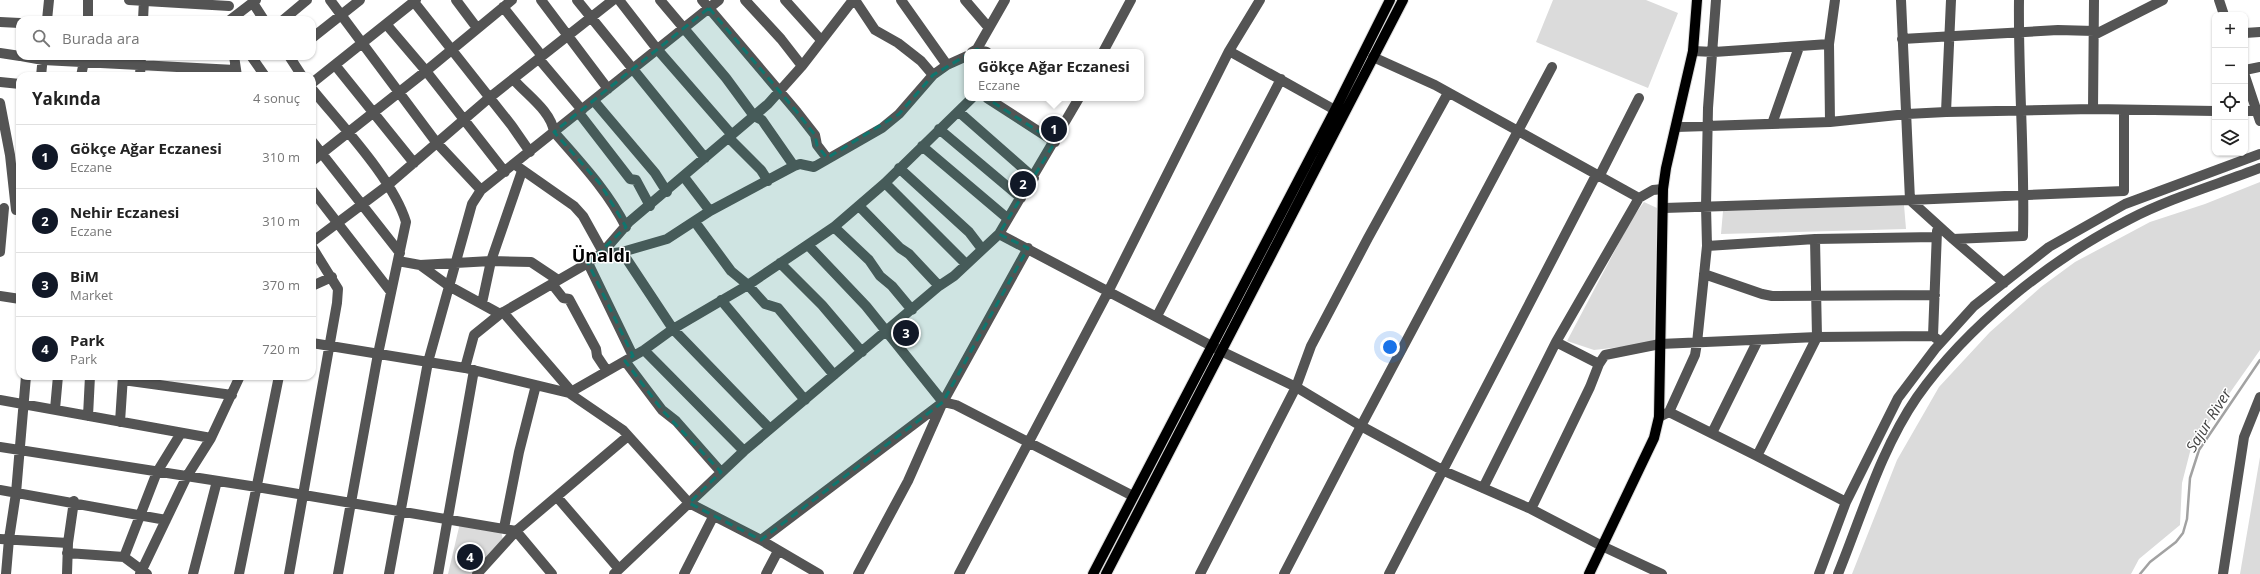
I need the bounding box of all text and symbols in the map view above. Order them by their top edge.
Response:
map controls [2212,12,2248,156]
button: + [2212,12,2248,48]
search box [16,16,316,60]
icon: search [30,27,52,49]
text: Burada ara [62,28,140,48]
button: − [2212,48,2248,84]
popup [964,49,1144,101]
text: Gökçe Ağar Eczanesi [978,56,1130,76]
text: Eczane [978,76,1020,94]
button: locate [2212,84,2248,120]
text: Yakında [32,87,101,110]
text: 4 sonuç [253,89,300,107]
pin: 1 [1041,114,1067,144]
button: layers [2212,120,2248,156]
text: Gökçe Ağar Eczanesi [70,138,222,158]
text: 1 [41,148,49,166]
text: 310 m [262,148,300,166]
text: Eczane [70,158,112,176]
pin: 2 [1010,169,1036,199]
text: Nehir Eczanesi [70,202,179,222]
text: 2 [41,212,49,230]
text: 310 m [262,212,300,230]
text: Eczane [70,222,112,240]
district label: Ünaldı [572,243,630,267]
text: BiM [70,266,99,286]
text: 3 [41,276,49,294]
text: 370 m [262,276,300,294]
text: Market [70,286,113,304]
pin: 3 [893,318,919,348]
text: Park [70,330,105,350]
your location [1380,337,1400,357]
text: 4 [41,340,49,358]
text: 720 m [262,340,300,358]
text: Park [70,350,97,368]
water label: Sajur River [2181,384,2236,455]
pin: 4 [457,542,483,572]

